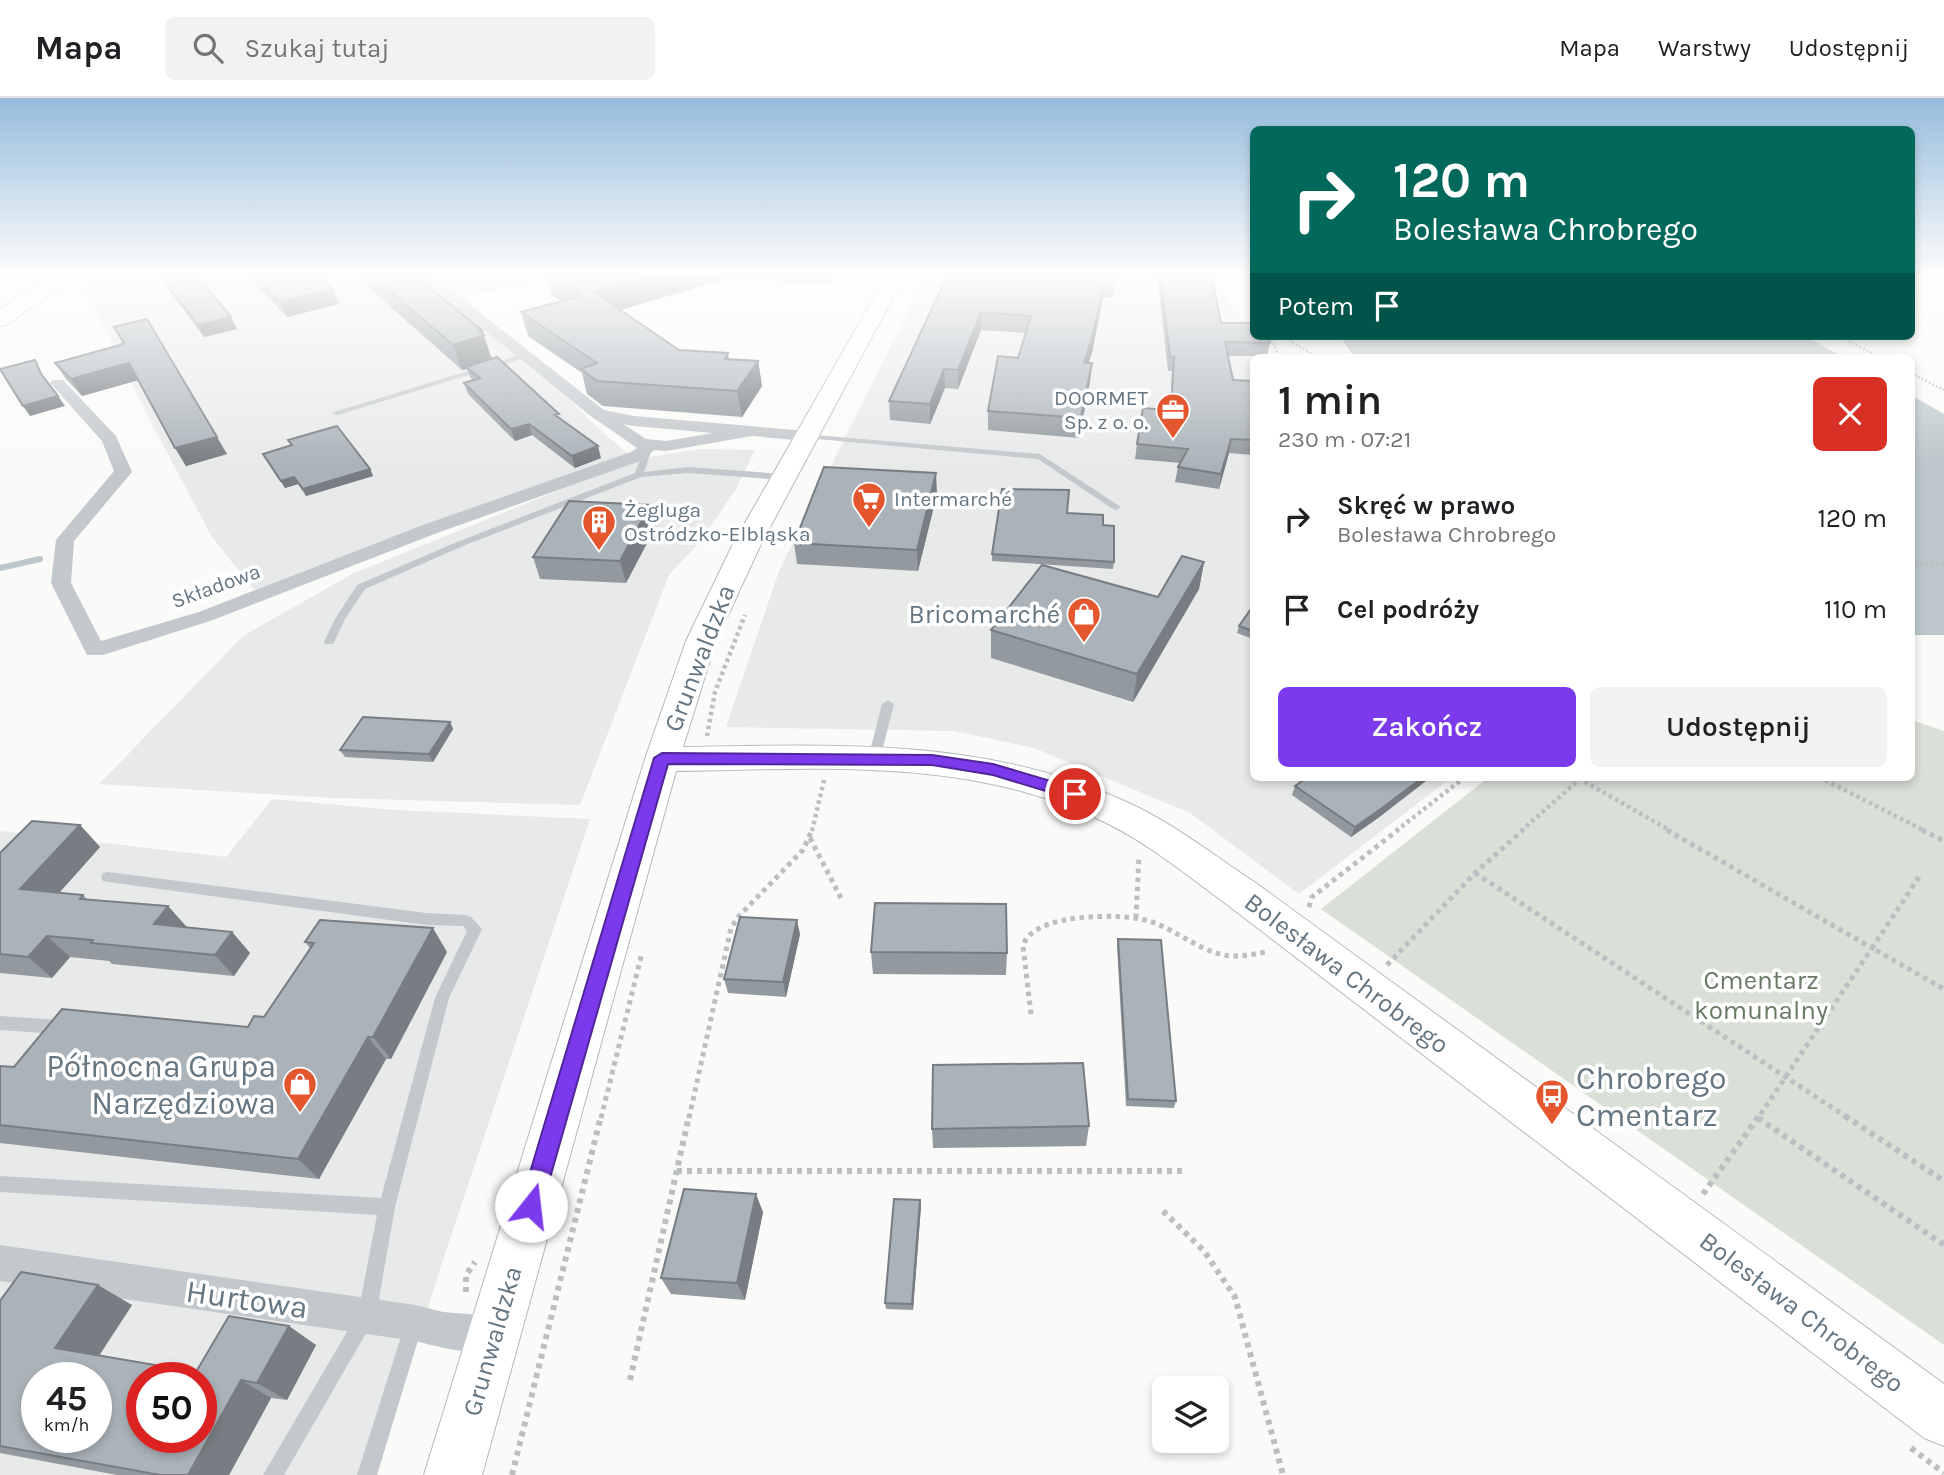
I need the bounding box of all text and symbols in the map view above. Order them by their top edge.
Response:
search box [165,17,655,80]
text: Mapa [35,29,123,67]
icon: search [189,29,227,67]
text: Szukaj tutaj [245,33,389,64]
text: Mapa [1559,34,1620,62]
text: Warstwy [1658,34,1751,62]
text: Udostępnij [1789,34,1909,62]
text: 120 m [1393,152,1530,209]
icon: right [1278,154,1369,245]
text: Bolesława Chrobrego [1393,211,1698,248]
icon: arrive [1368,287,1406,325]
text: Potem [1278,291,1354,322]
text: 1 min [1278,375,1382,425]
button: close [1813,377,1887,451]
place label: DOORMET Sp. z o. o. [1054,386,1148,434]
office icon: DOORMET Sp. z o. o. [1154,391,1192,440]
text: 230 m · 07:21 [1278,426,1411,453]
supermarket icon: Intermarché [850,480,888,529]
place label: Intermarché [894,487,1012,511]
text: Skręć w prawo [1337,490,1515,521]
place label: Żegluga Ostródzko-Elbląska [624,498,811,546]
icon: right [1278,500,1316,538]
building icon: Żegluga Ostródzko-Elbląska [580,503,618,552]
text: 120 m [1817,503,1887,534]
text: Bolesława Chrobrego [1337,521,1556,548]
street label: Składowa [168,559,264,613]
street label: Grunwaldzka [657,580,742,736]
icon: arrive [1278,591,1316,629]
text: Cel podróży [1337,594,1479,625]
text: 110 m [1824,594,1887,625]
shop icon: Bricomarché [1065,595,1103,644]
place label: Bricomarché [909,599,1060,630]
button: Zakończ [1278,687,1576,767]
button: Udostępnij [1590,687,1887,767]
pin [1045,764,1105,824]
icon: arrive [1056,775,1094,813]
street label: Bolesława Chrobrego [1238,886,1455,1060]
park label: Cmentarz komunalny [1694,965,1828,1026]
place label: Północna Grupa Narzędziowa [46,1048,276,1122]
place label: Chrobrego Cmentarz [1576,1060,1727,1134]
shop icon: Północna Grupa Narzędziowa [281,1065,319,1114]
bus stop icon: Chrobrego Cmentarz [1533,1077,1571,1126]
position arrow [494,1169,568,1243]
street label: Bolesława Chrobrego [1693,1225,1910,1399]
street label: Grunwaldzka [456,1263,529,1420]
street label: Hurtowa [184,1273,310,1326]
speed limit sign: 50 [126,1362,217,1453]
map controls [1152,1376,1229,1453]
button: layers [1152,1376,1229,1453]
text: 45 [46,1378,87,1419]
text: km/h [44,1414,89,1436]

